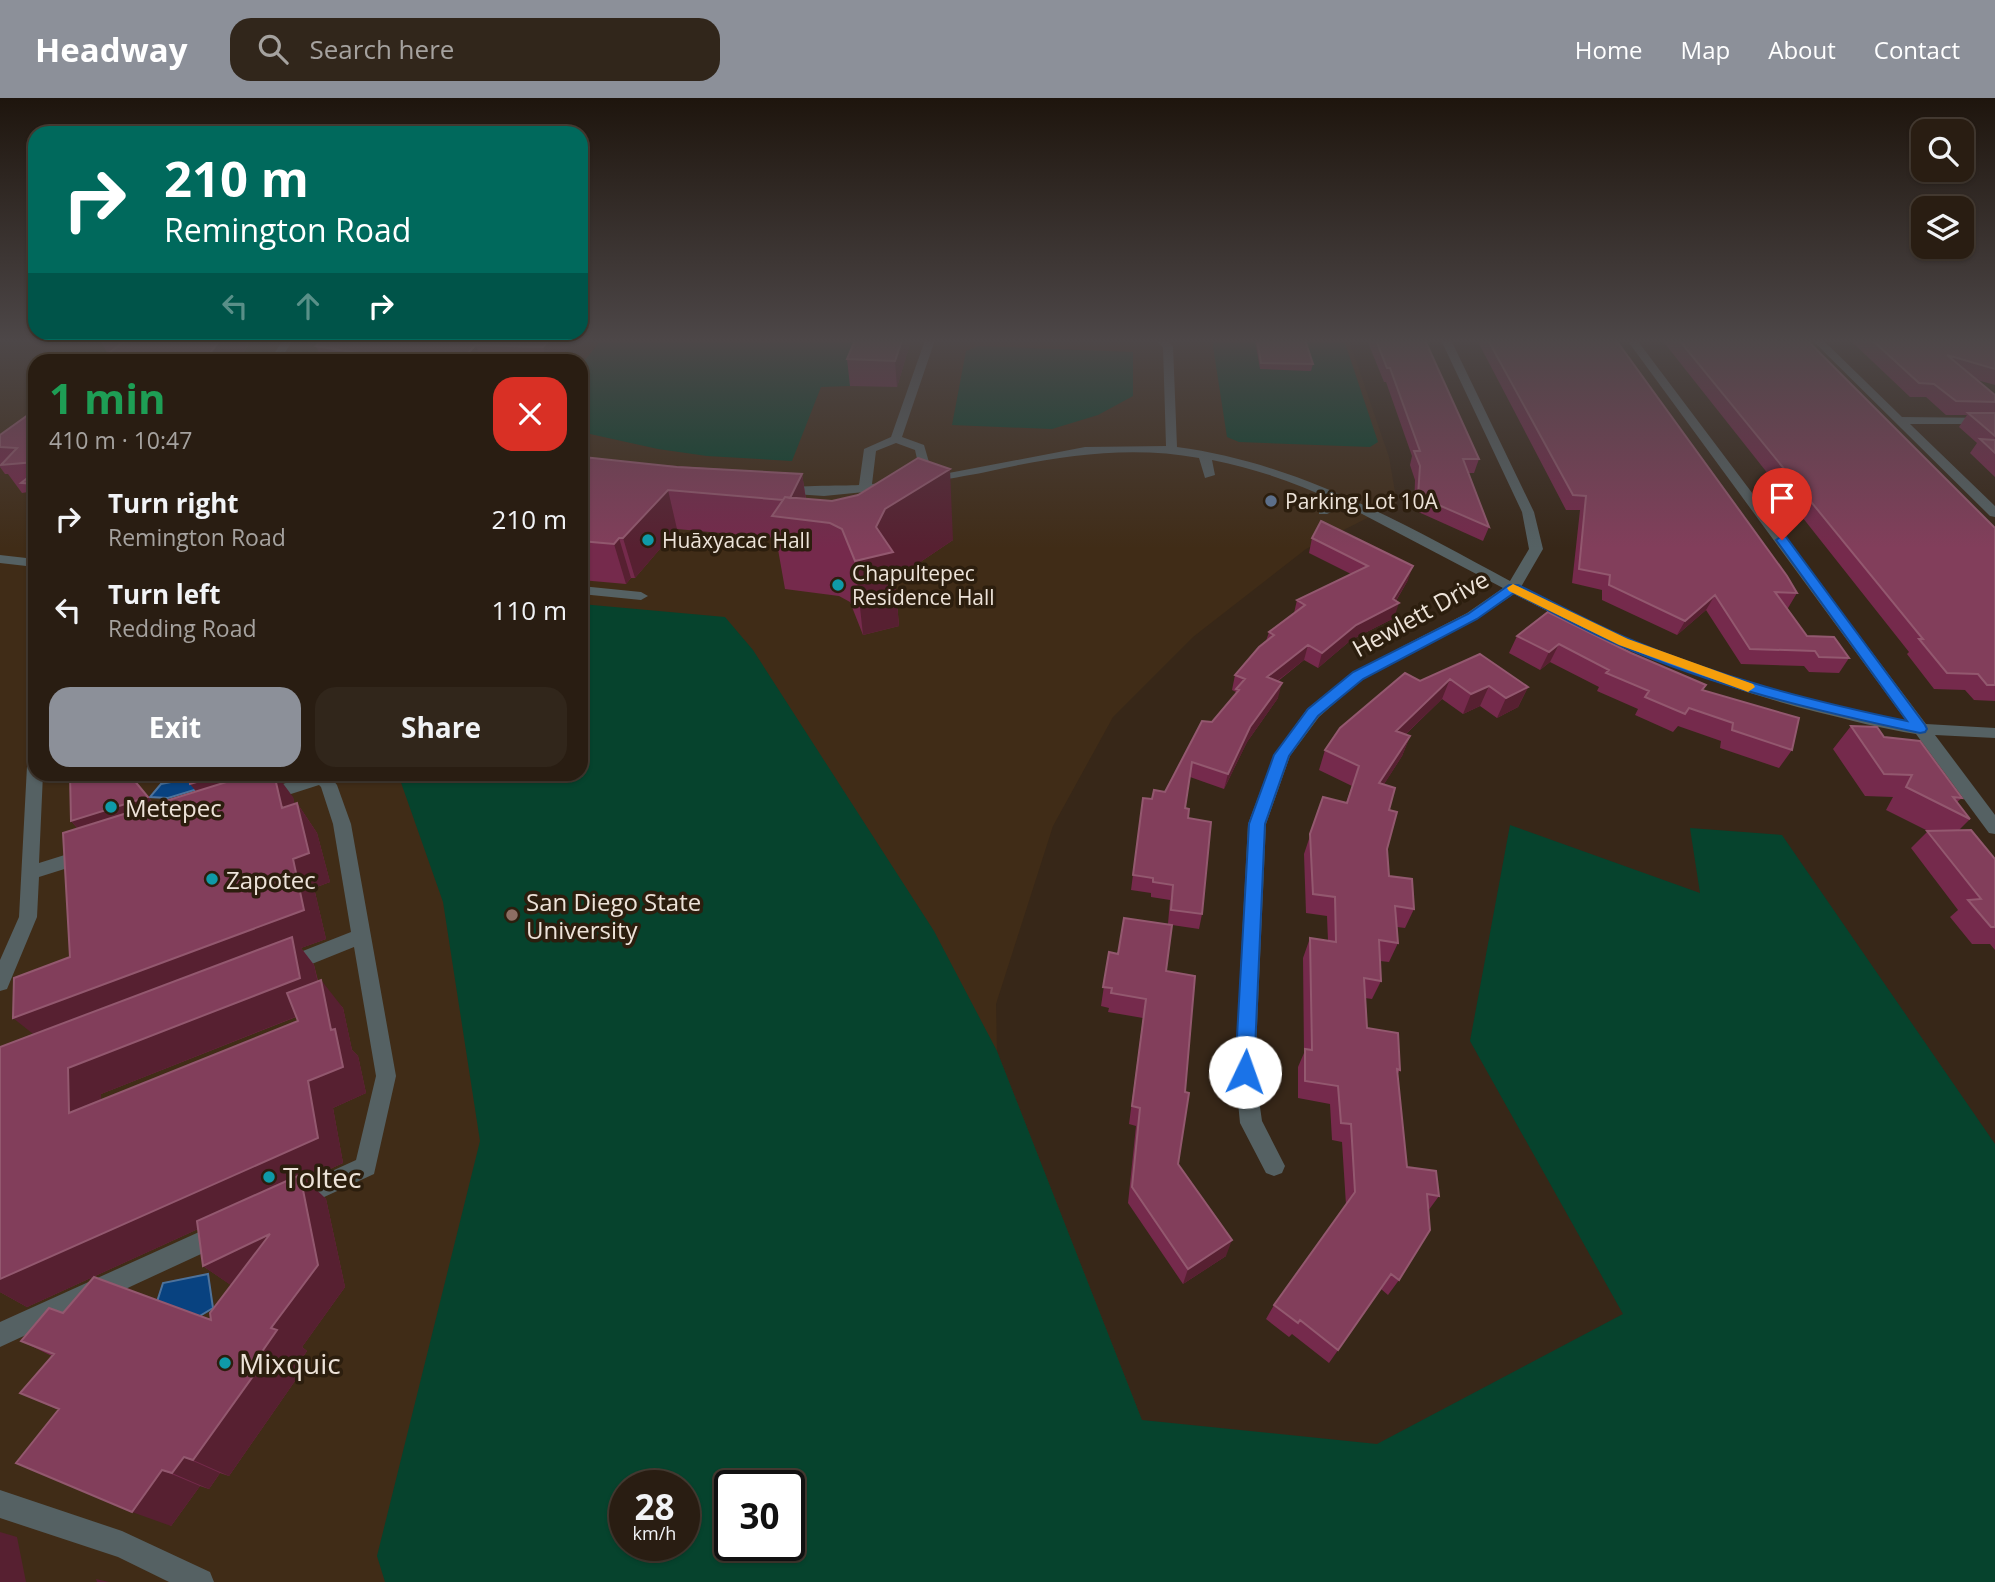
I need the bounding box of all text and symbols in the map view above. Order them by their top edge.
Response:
search box [230,18,720,81]
text: Headway [35,27,188,72]
icon: search [254,30,292,68]
text: Search here [310,31,454,67]
text: Home [1575,33,1643,66]
text: Map [1681,33,1730,66]
text: About [1768,33,1836,66]
text: Contact [1874,33,1960,66]
map controls [1911,119,1974,259]
button: search [1911,119,1974,182]
text: 210 m [164,145,309,211]
icon: right [49,154,140,245]
button: layers [1911,196,1974,259]
text: Remington Road [164,208,411,251]
icon: left [216,287,254,325]
icon: ahead [289,287,327,325]
icon: right [362,287,400,325]
text: 1 min [49,369,166,426]
button: close [493,377,567,451]
text: 410 m · 10:47 [49,424,192,456]
pin [1752,468,1812,540]
icon: arrive [1763,479,1801,517]
text: Turn right [108,485,239,521]
place label: Parking Lot 10A [1285,487,1439,515]
marker: Parking Lot 10A [1263,493,1279,509]
icon: right [49,500,87,538]
text: 210 m [492,501,567,537]
text: Remington Road [108,521,286,553]
place label: Huāxyacac Hall [662,526,810,554]
marker: Huāxyacac Hall [640,532,656,548]
place label: Chapultepec Residence Hall [852,559,995,611]
street label: Hewlett Drive [1346,562,1494,664]
text: Turn left [108,576,220,612]
marker: Chapultepec Residence Hall [830,577,846,593]
icon: left [49,591,87,629]
text: 110 m [492,592,567,628]
text: Redding Road [108,612,257,644]
button: Exit [49,687,301,767]
button: Share [315,687,567,767]
place label: Metepec [125,791,222,824]
marker: Metepec [103,799,119,815]
place label: Zapotec [226,863,316,896]
marker: Zapotec [204,871,220,887]
place label: San Diego State University [526,885,701,946]
marker: San Diego State University [504,907,520,923]
position arrow [1208,1035,1282,1109]
place label: Toltec [283,1158,361,1196]
marker: Toltec [261,1169,277,1185]
place label: Mixquic [239,1344,341,1382]
marker: Mixquic [217,1355,233,1371]
speed limit sign: 30 [714,1470,805,1561]
text: 28 [634,1483,675,1530]
text: km/h [633,1521,676,1545]

